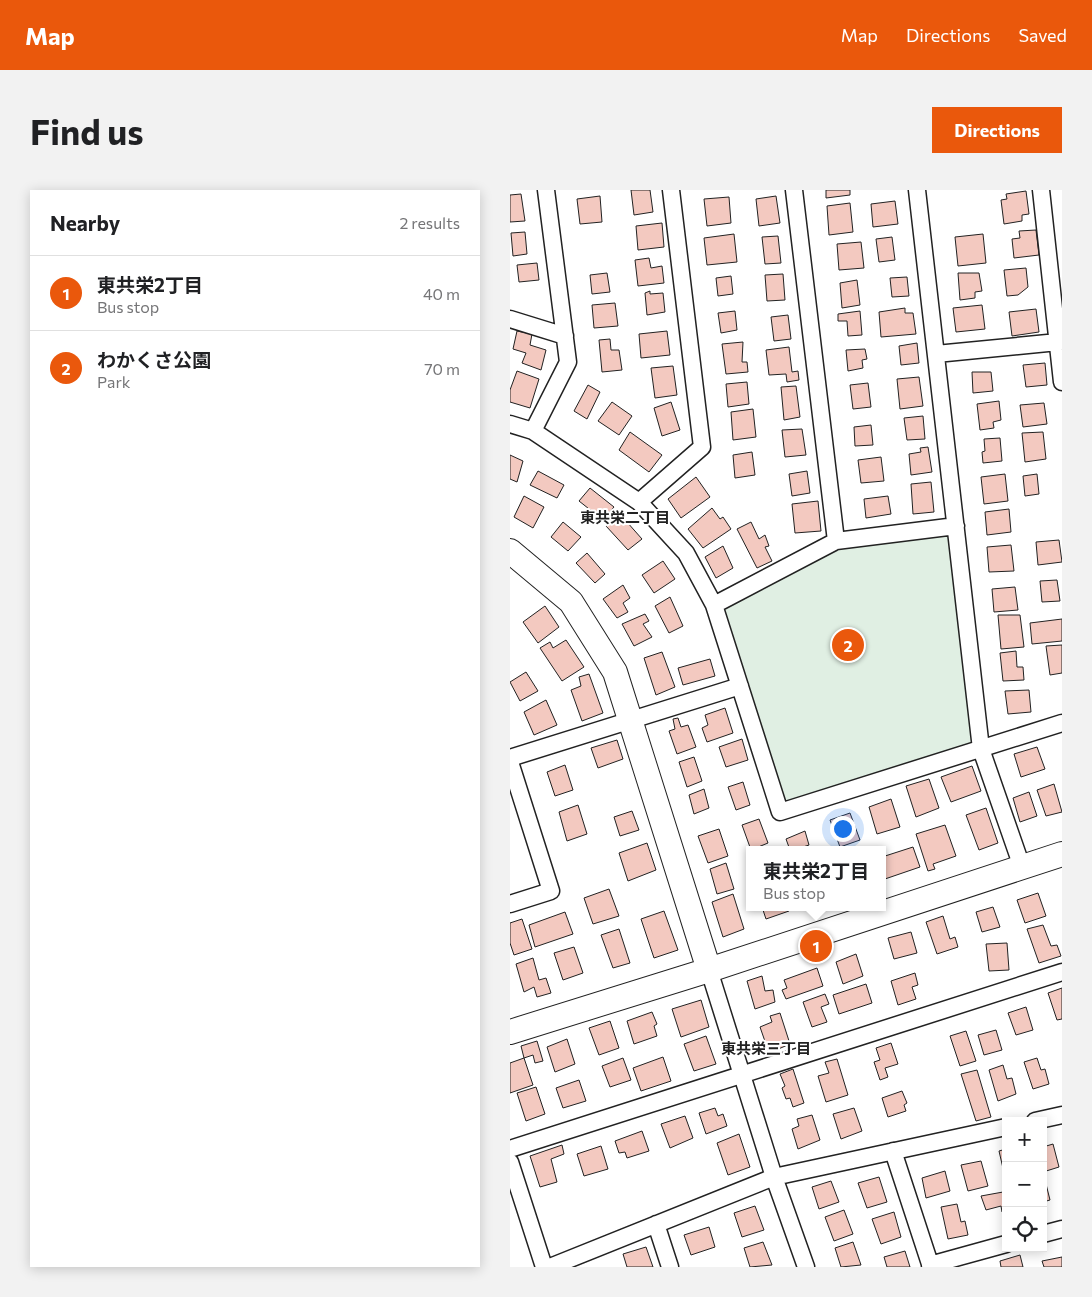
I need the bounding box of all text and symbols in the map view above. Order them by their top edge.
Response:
text: Map [25,21,75,50]
text: Map [841,24,878,46]
text: Directions [906,24,990,46]
text: Saved [1018,24,1067,46]
button: Directions [932,107,1062,153]
text: Find us [30,109,144,152]
text: Nearby [50,210,120,235]
text: 2 results [399,213,460,232]
text: 東共栄2丁目 [97,273,203,296]
text: 1 [62,284,70,303]
text: 40 m [423,284,460,303]
text: Bus stop [97,297,159,316]
text: わかくさ公園 [97,348,211,371]
text: 2 [61,359,71,378]
text: 70 m [424,359,460,378]
text: Park [97,372,130,391]
district label: 東共栄二丁目 [580,508,670,526]
pin: 2 [832,626,864,664]
your location [830,816,856,842]
popup [746,846,886,911]
text: 東共栄2丁目 [763,859,869,882]
text: Bus stop [763,883,825,902]
pin: 1 [800,927,832,965]
district label: 東共栄三丁目 [721,1039,811,1057]
map controls [1002,1117,1047,1252]
button: + [1002,1117,1047,1162]
button: − [1002,1162,1047,1207]
button: locate [1002,1207,1047,1252]

